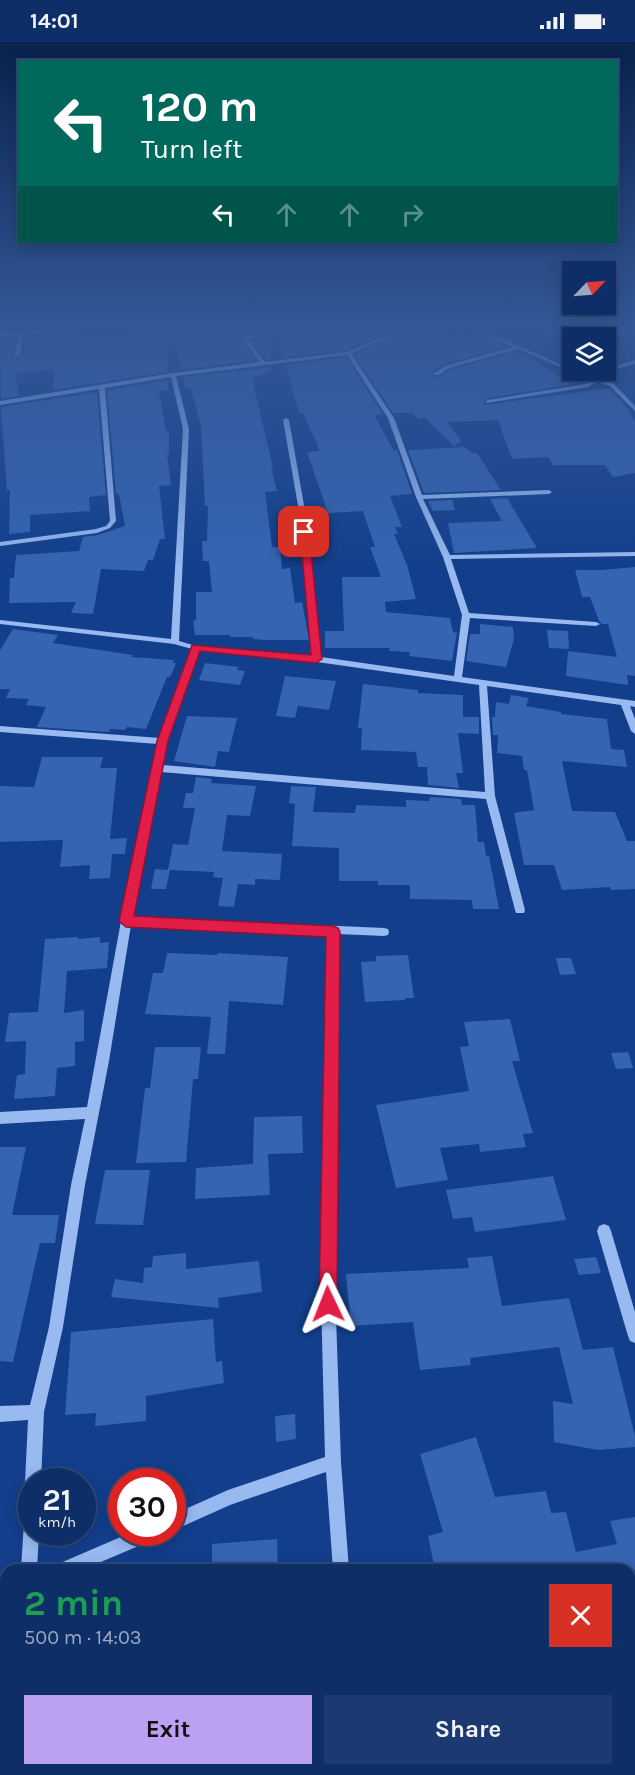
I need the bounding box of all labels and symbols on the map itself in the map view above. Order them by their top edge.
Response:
north arrow [562,261,616,315]
pin [278,506,329,557]
position arrow [296,1272,360,1336]
speed limit sign: 30 [108,1468,186,1546]

